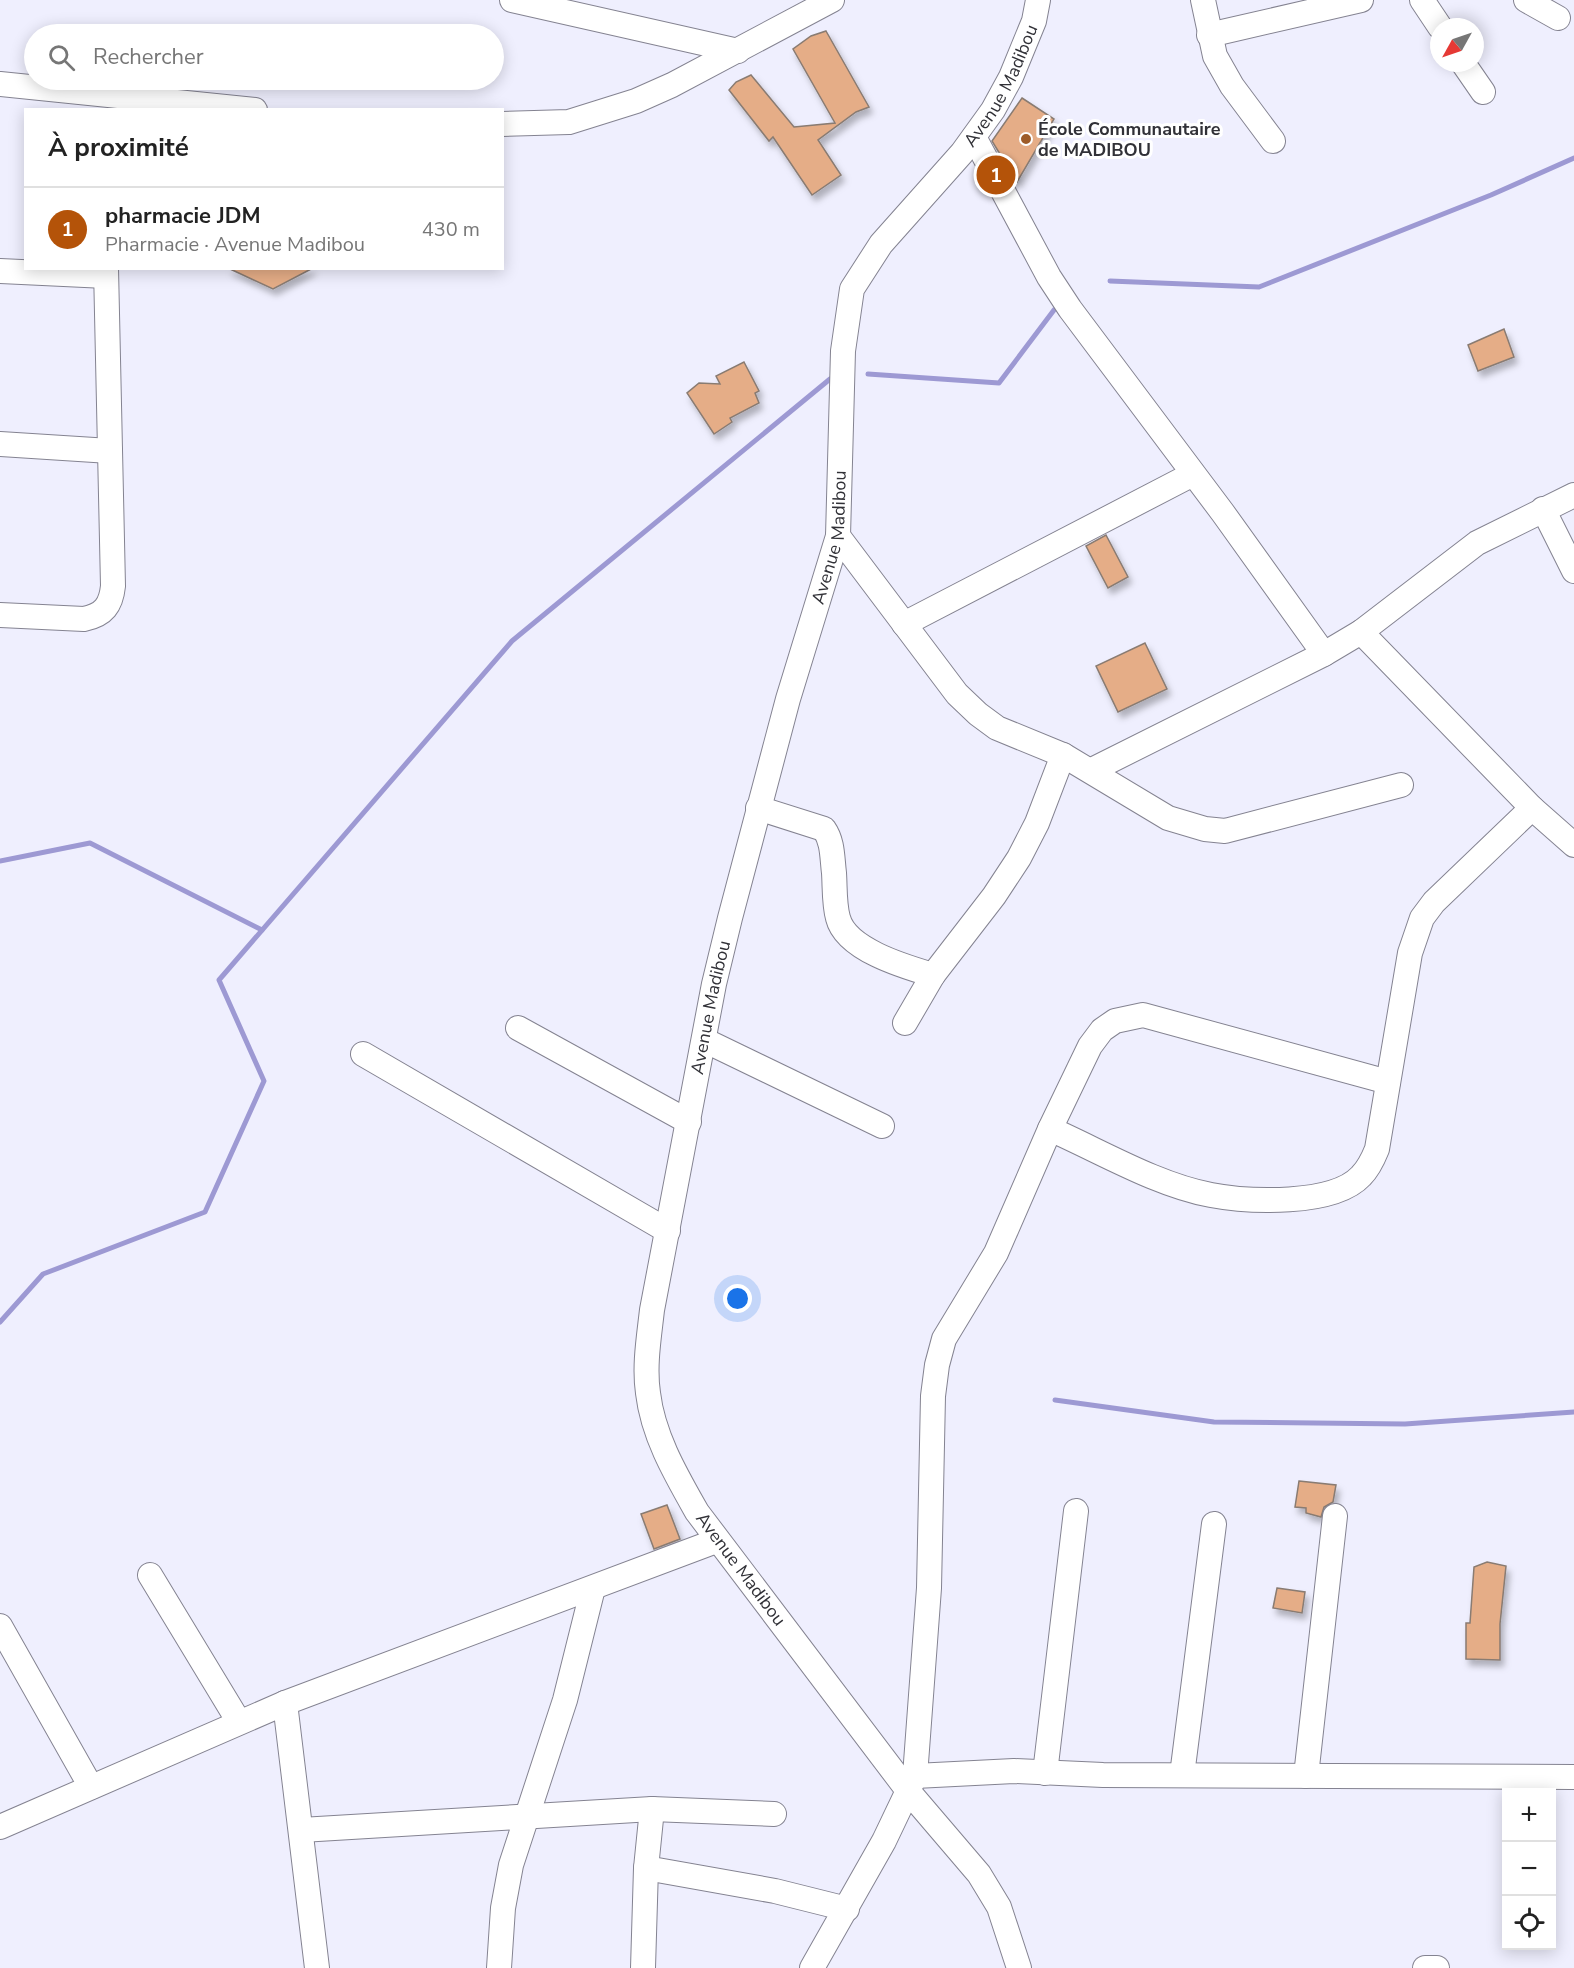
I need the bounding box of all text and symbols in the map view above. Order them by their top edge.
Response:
north arrow [1430,18,1484,72]
street label: Avenue Madibou [958,21,1043,152]
search box [24,24,504,90]
icon: search [45,41,78,74]
text: Rechercher [93,42,204,72]
place label: École Communautaire de MADIBOU [1038,117,1221,162]
text: À proximité [48,130,189,165]
marker: École Communautaire de MADIBOU [1019,132,1033,146]
pin: 1 [976,152,1016,198]
text: pharmacie JDM [105,201,261,231]
text: 1 [62,216,74,243]
text: 430 m [422,216,480,243]
text: Pharmacie · Avenue Madibou [105,231,365,258]
street label: Avenue Madibou [806,470,852,607]
street label: Avenue Madibou [685,938,736,1076]
your location [723,1284,752,1313]
street label: Avenue Madibou [690,1507,792,1631]
map controls [1502,1788,1556,1950]
button: + [1502,1788,1556,1842]
button: − [1502,1842,1556,1896]
button: locate [1502,1896,1556,1950]

